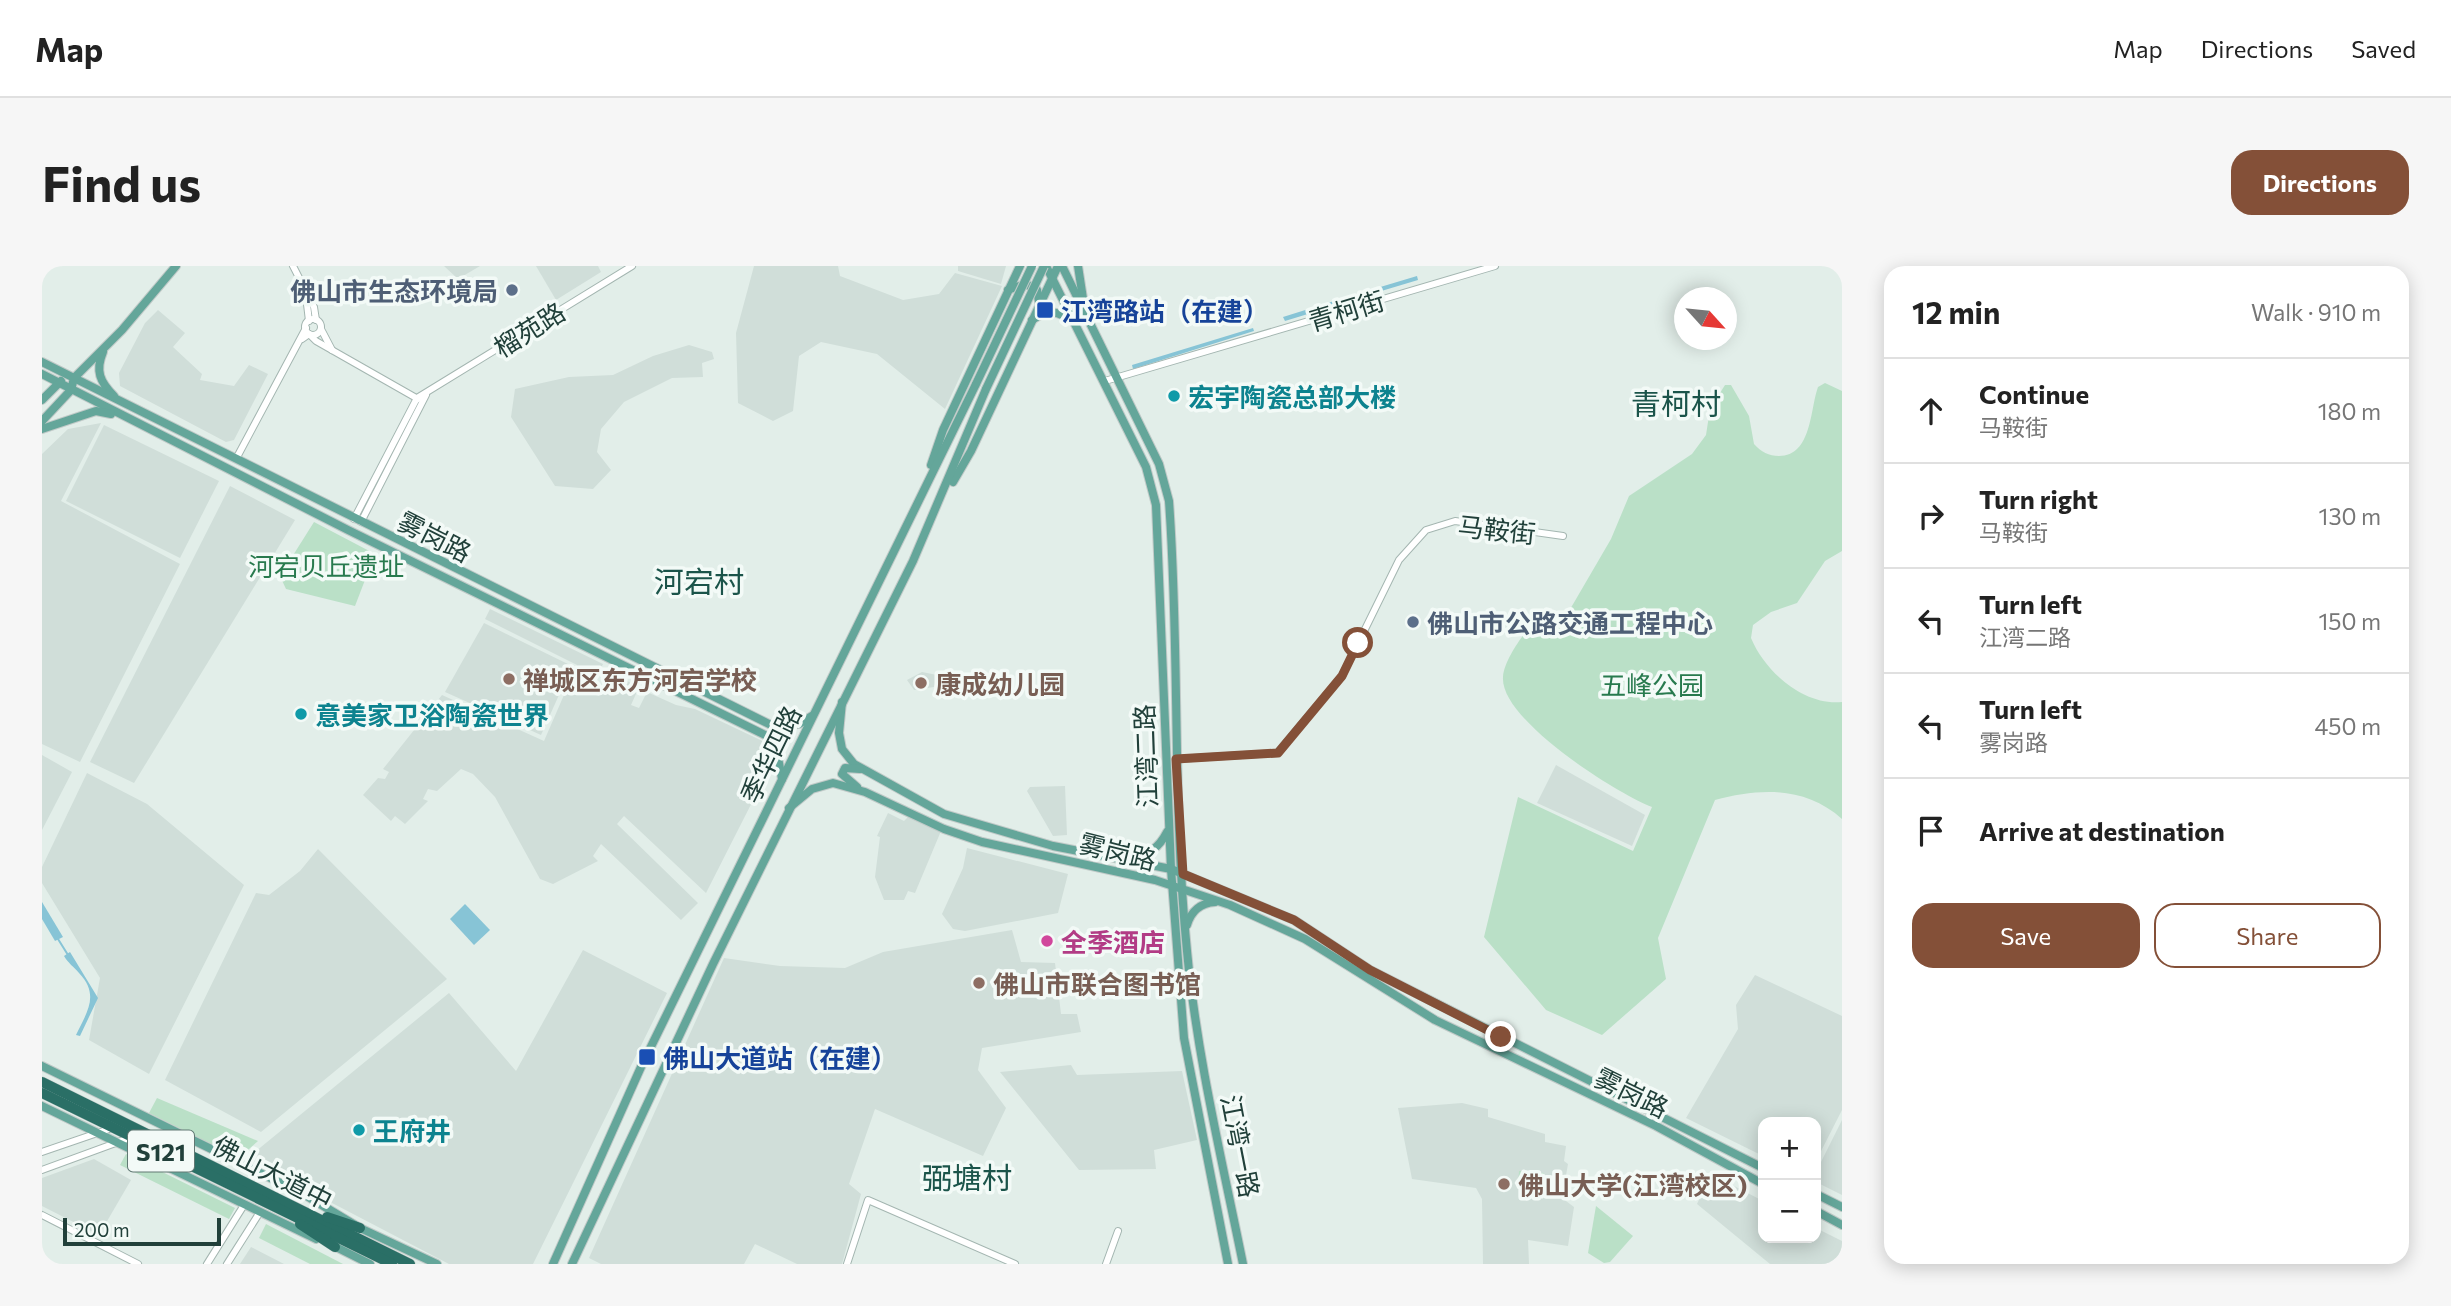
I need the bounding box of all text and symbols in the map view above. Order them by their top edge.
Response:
text: Map [35,28,103,69]
text: Map [2113,34,2163,63]
text: Directions [2201,34,2313,63]
text: Saved [2351,34,2416,63]
button: Directions [2231,150,2409,215]
text: Find us [42,152,201,212]
place label: 佛山市生态环境局 [290,275,498,306]
marker: 佛山市生态环境局 [504,282,520,298]
street label: 青柯街 [1304,284,1388,336]
north arrow [1674,287,1737,350]
text: 12 min [1912,293,2000,330]
street label: 榴苑路 [488,295,570,363]
place label: 江湾路站（在建） [1061,295,1269,326]
text: Walk · 910 m [2251,298,2381,326]
marker: 江湾路站（在建） [1035,300,1055,320]
text: Continue [1979,378,2089,409]
place label: 宏宇陶瓷总部大楼 [1188,381,1396,412]
district label: 青柯村 [1631,384,1721,421]
marker: 宏宇陶瓷总部大楼 [1166,388,1182,404]
icon: ahead [1912,392,1950,430]
text: 180 m [2318,397,2381,425]
text: 马鞍街 [1979,413,2048,441]
text: Turn right [1979,483,2098,514]
icon: right [1912,497,1950,535]
text: 130 m [2319,502,2381,530]
street label: 雾岗路 [393,504,477,568]
street label: 马鞍街 [1457,510,1537,548]
text: 马鞍街 [1979,518,2048,546]
park label: 河宕贝丘遗址 [248,550,404,581]
district label: 河宕村 [654,562,744,599]
text: Turn left [1979,588,2082,619]
icon: left [1912,602,1950,640]
place label: 佛山市公路交通工程中心 [1427,607,1713,638]
text: 150 m [2318,607,2381,635]
marker: 佛山市公路交通工程中心 [1405,614,1421,630]
text: 江湾二路 [1979,623,2071,651]
route start [1342,627,1373,658]
place label: 禅城区东方河宕学校 [523,664,757,695]
place label: 康成幼儿园 [935,668,1065,699]
park label: 五峰公园 [1600,669,1704,700]
marker: 禅城区东方河宕学校 [501,671,517,687]
marker: 康成幼儿园 [913,675,929,691]
text: Turn left [1979,693,2082,724]
place label: 意美家卫浴陶瓷世界 [315,699,549,730]
street label: 季华四路 [733,700,807,808]
street label: 江湾二路 [1128,703,1162,809]
marker: 意美家卫浴陶瓷世界 [293,706,309,722]
icon: left [1912,707,1950,745]
text: 450 m [2315,712,2381,740]
text: 雾岗路 [1979,728,2048,756]
icon: arrive [1912,812,1950,850]
text: Arrive at destination [1979,815,2225,846]
street label: 雾岗路 [1076,827,1160,875]
button: Save [1912,903,2140,968]
button: Share [2154,903,2381,968]
place label: 全季酒店 [1061,926,1165,957]
marker: 全季酒店 [1039,933,1055,949]
place label: 佛山市联合图书馆 [993,968,1201,999]
marker: 佛山市联合图书馆 [971,975,987,991]
route end [1485,1021,1516,1052]
place label: 佛山大道站（在建） [663,1042,897,1073]
marker: 佛山大道站（在建） [637,1047,657,1067]
street label: 雾岗路 [1590,1061,1674,1123]
street label: 江湾一路 [1216,1092,1266,1200]
place label: 王府井 [373,1115,451,1146]
map controls [1758,1117,1821,1243]
button: + [1758,1117,1821,1180]
marker: 王府井 [351,1122,367,1138]
street label: 佛山大道中 [208,1129,338,1215]
road number: S121 [128,1130,194,1172]
district label: 弼塘村 [922,1158,1012,1195]
place label: 佛山大学(江湾校区) [1518,1169,1747,1200]
marker: 佛山大学(江湾校区) [1496,1176,1512,1192]
button: − [1758,1180,1821,1243]
scale bar [63,1215,220,1247]
text: 200 m [74,1218,130,1241]

